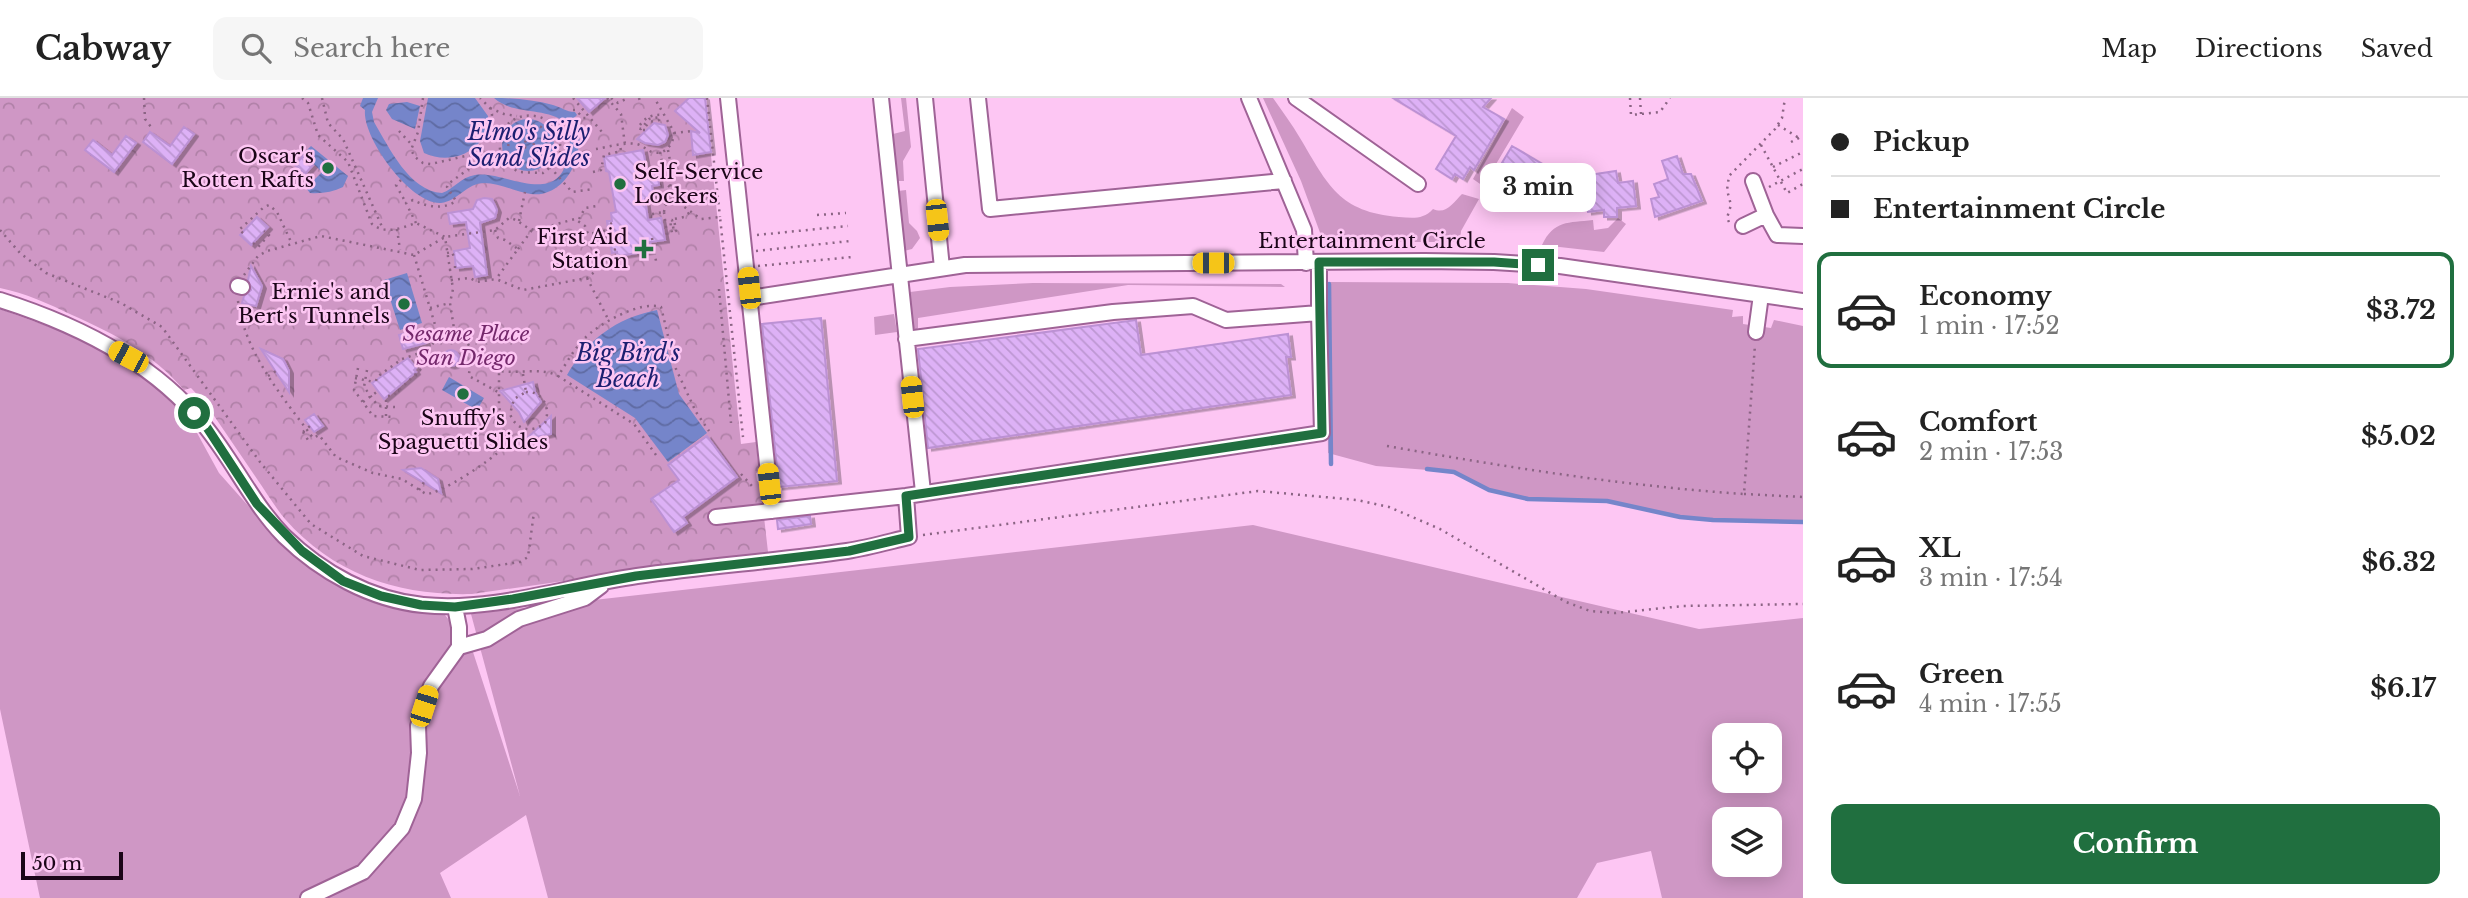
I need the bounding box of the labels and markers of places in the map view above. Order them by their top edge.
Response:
place label: Oscar's Rotten Rafts [181,143,314,193]
place label: Self-Service Lockers [634,159,763,209]
marker: Oscar's Rotten Rafts [320,160,336,176]
marker: Self-Service Lockers [612,176,628,192]
place label: First Aid Station [537,224,628,274]
marker: First Aid Station [634,239,654,259]
place label: Ernie's and Bert's Tunnels [238,279,390,329]
marker: Ernie's and Bert's Tunnels [396,296,412,312]
marker: Snuffy's Spaguetti Slides [455,386,471,402]
place label: Snuffy's Spaguetti Slides [378,405,548,455]

